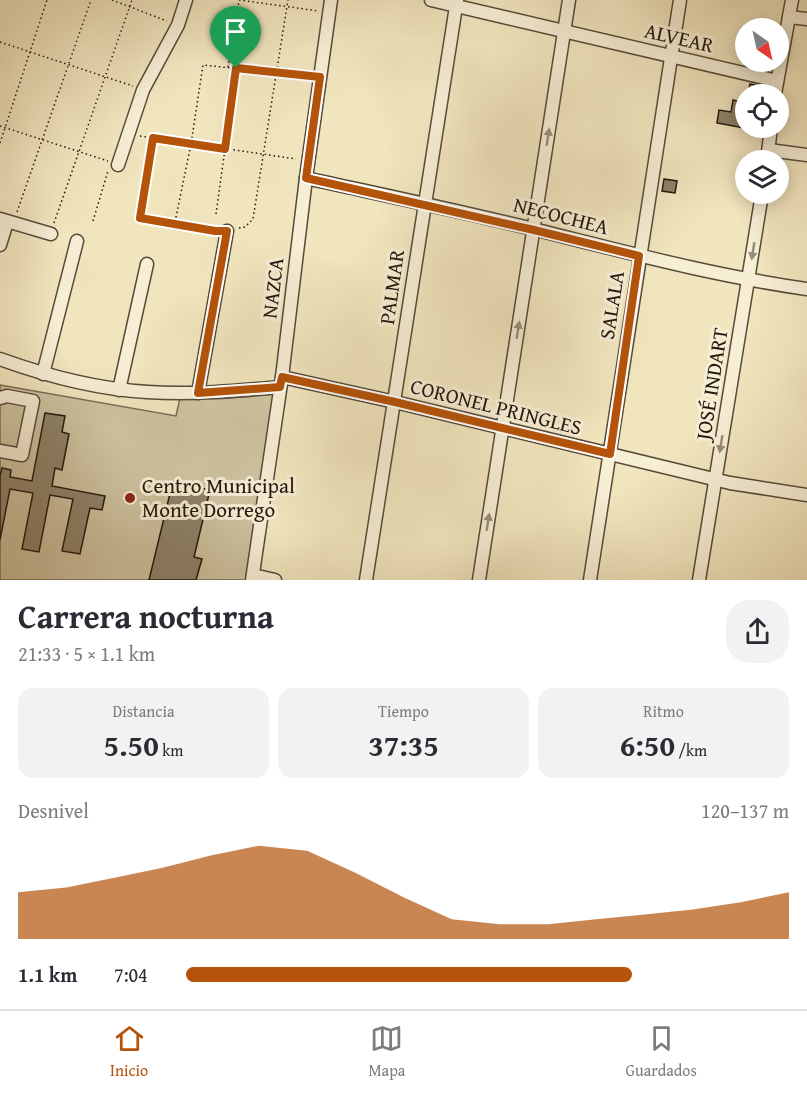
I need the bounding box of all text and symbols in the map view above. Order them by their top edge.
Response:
pin [210,6,261,68]
street label: ALVEAR [641,14,718,61]
icon: arrive [219,15,252,48]
north arrow [735,18,789,72]
map controls [735,18,789,204]
button: locate [735,84,789,138]
one-way arrow [544,127,553,146]
button: layers [735,150,789,204]
street label: NECOCHEA [510,189,612,242]
one-way arrow [748,242,757,261]
street label: PALMAR [371,247,412,326]
street label: NAZCA [253,255,292,320]
street label: SALALA [591,268,632,341]
one-way arrow [514,320,523,339]
street label: JOSÉ INDART [687,325,736,445]
street label: CORONEL PRINGLES [407,370,585,443]
one-way arrow [717,434,726,453]
place label: Centro Municipal Monte Dorrego [142,470,295,525]
marker: Centro Municipal Monte Dorrego [123,491,137,505]
one-way arrow [484,513,493,532]
text: Carrera nocturna [18,592,274,640]
button: share [726,600,789,663]
text: 21:33 · 5 × 1.1 km [18,639,155,668]
text: Distancia [113,699,174,723]
text: Tiempo [378,699,429,723]
text: Ritmo [643,699,684,723]
text: 5.50 [104,723,159,767]
text: 37:35 [368,723,439,767]
text: 6:50 [620,723,675,767]
text: km [159,738,183,762]
text: /km [675,738,707,762]
text: Desnivel [18,796,89,825]
text: 120–137 m [701,796,789,825]
text: 1.1 km [18,960,77,989]
text: 7:04 [114,960,148,989]
tab: Inicio [110,1022,148,1082]
tab: Mapa [369,1022,405,1082]
tab: Guardados [626,1022,697,1082]

